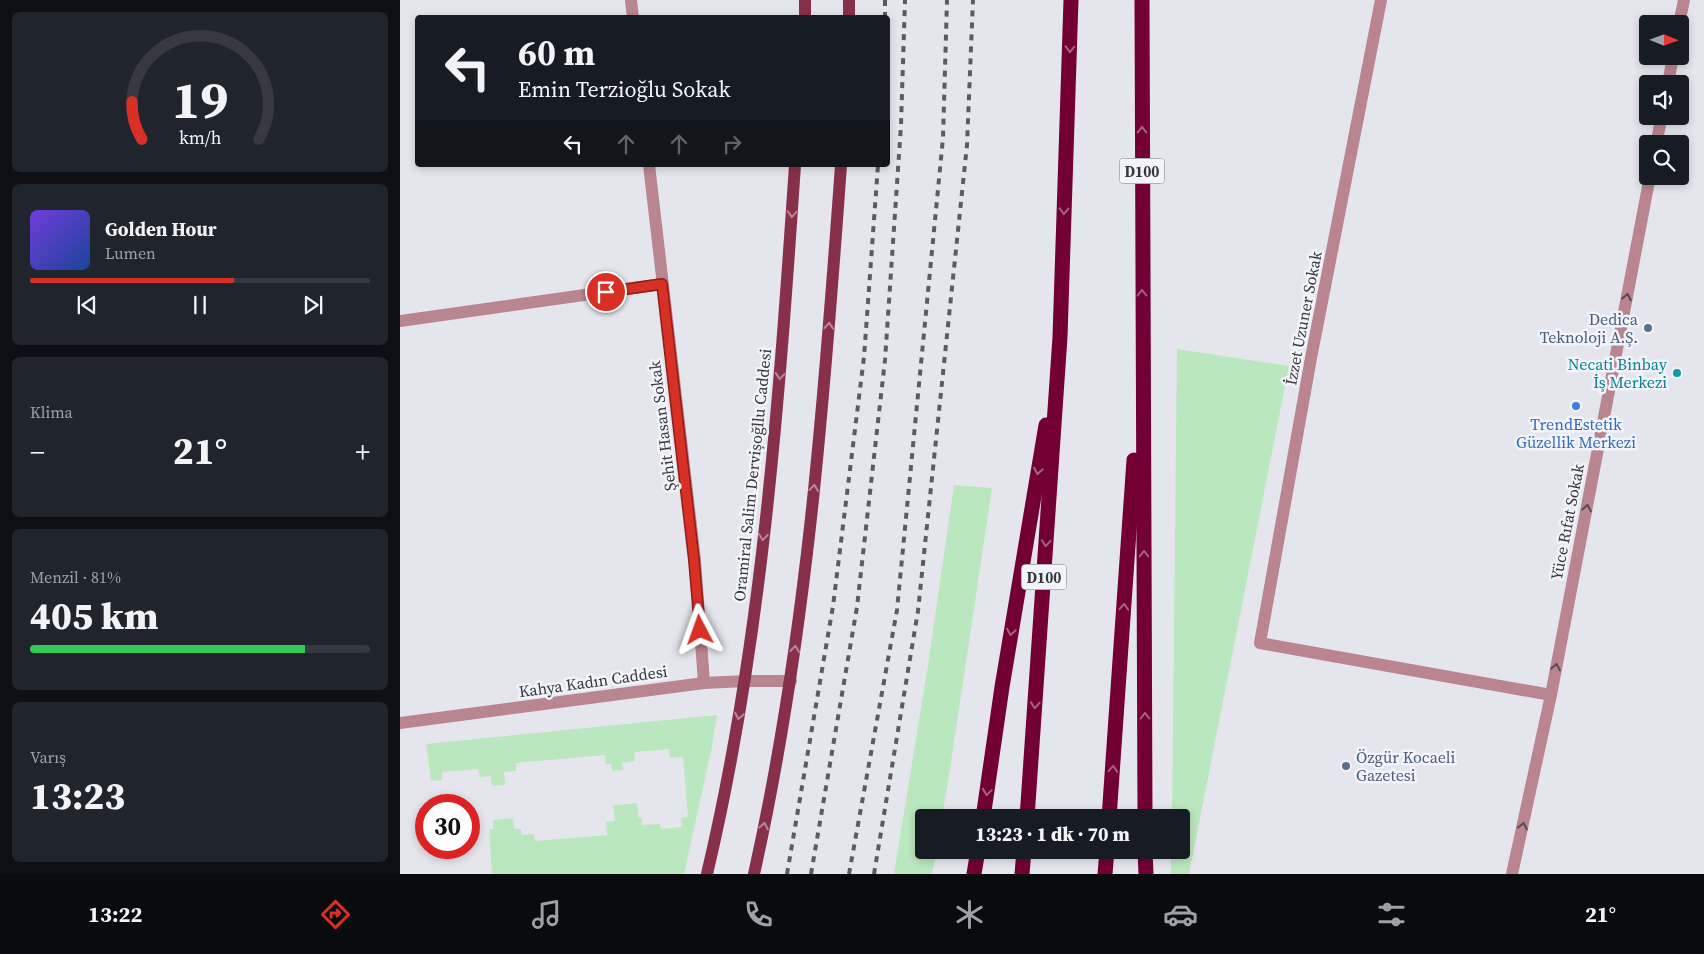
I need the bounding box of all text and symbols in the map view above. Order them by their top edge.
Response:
north arrow [1639,15,1689,65]
map controls [1639,15,1689,185]
text: 60 m [518,29,595,77]
icon: left [435,35,500,100]
one-way arrow [1064,45,1075,53]
text: 19 [172,64,228,135]
text: Emin Terzioğlu Sokak [518,74,730,104]
button: sound [1639,75,1689,125]
text: km/h [179,125,222,150]
one-way arrow [1137,126,1147,134]
icon: left [559,130,587,158]
icon: ahead [612,130,640,158]
icon: ahead [665,130,693,158]
icon: right [718,130,746,158]
button: search [1639,135,1689,185]
road number: D100 [1120,158,1164,184]
one-way arrow [1059,207,1070,215]
one-way arrow [787,210,798,218]
text: Golden Hour [105,216,217,242]
text: Lumen [105,242,156,264]
street label: İzzet Uzuner Sokak [1279,249,1327,387]
pin [585,271,627,313]
icon: arrive [592,278,620,306]
one-way arrow [1137,288,1147,296]
icon: previous [73,291,101,319]
icon: pause [186,291,214,319]
icon: next [299,291,327,319]
one-way arrow [1621,292,1632,301]
place label: Dedica Teknoloji A.Ş. [1540,308,1639,348]
one-way arrow [823,321,834,329]
marker: Dedica Teknoloji A.Ş. [1642,322,1654,334]
street label: Oramiral Salim Dervişoğllu Caddesi [728,347,776,603]
place label: Necati Binbay İş Merkezi [1568,353,1668,393]
street label: Şehit Hasan Sokak [643,359,681,492]
marker: Necati Binbay İş Merkezi [1671,367,1683,379]
one-way arrow [774,372,785,380]
marker: TrendEstetik Güzellik Merkezi [1570,400,1582,412]
text: Klima [30,401,73,423]
place label: TrendEstetik Güzellik Merkezi [1516,413,1636,453]
text: 21° [173,425,227,477]
text: − [30,433,45,471]
text: + [355,433,370,471]
street label: Yüce Rıfat Sokak [1545,462,1589,582]
one-way arrow [1033,468,1044,476]
one-way arrow [808,483,819,491]
one-way arrow [1581,503,1591,512]
one-way arrow [758,534,769,542]
one-way arrow [1041,539,1052,547]
one-way arrow [1139,550,1149,558]
road number: D100 [1022,564,1066,590]
text: Menzil · 81% [30,566,121,588]
text: 405 km [30,590,158,642]
one-way arrow [1118,602,1129,610]
position arrow [673,603,725,655]
one-way arrow [1007,627,1017,636]
one-way arrow [789,645,800,653]
street label: Kahya Kadın Caddesi [517,660,669,702]
one-way arrow [1550,663,1561,672]
one-way arrow [1030,701,1041,709]
one-way arrow [735,711,745,720]
one-way arrow [1140,712,1150,720]
text: Varış [30,746,66,768]
place label: Özgür Kocaeli Gazetesi [1356,746,1456,786]
marker: Özgür Kocaeli Gazetesi [1340,760,1352,772]
one-way arrow [1107,765,1118,773]
text: 13:23 [30,770,125,822]
one-way arrow [982,788,992,796]
speed limit sign: 30 [415,794,480,859]
text: 13:23 · 1 dk · 70 m [975,821,1130,847]
one-way arrow [758,822,768,831]
one-way arrow [1517,822,1527,831]
icon: directions [318,897,353,932]
icon: music [529,897,564,932]
icon: phone [741,897,776,932]
icon: climate [952,897,987,932]
icon: car [1163,897,1198,932]
icon: filters [1374,897,1409,932]
text: 13:22 [88,899,142,929]
text: 21° [1585,899,1616,929]

